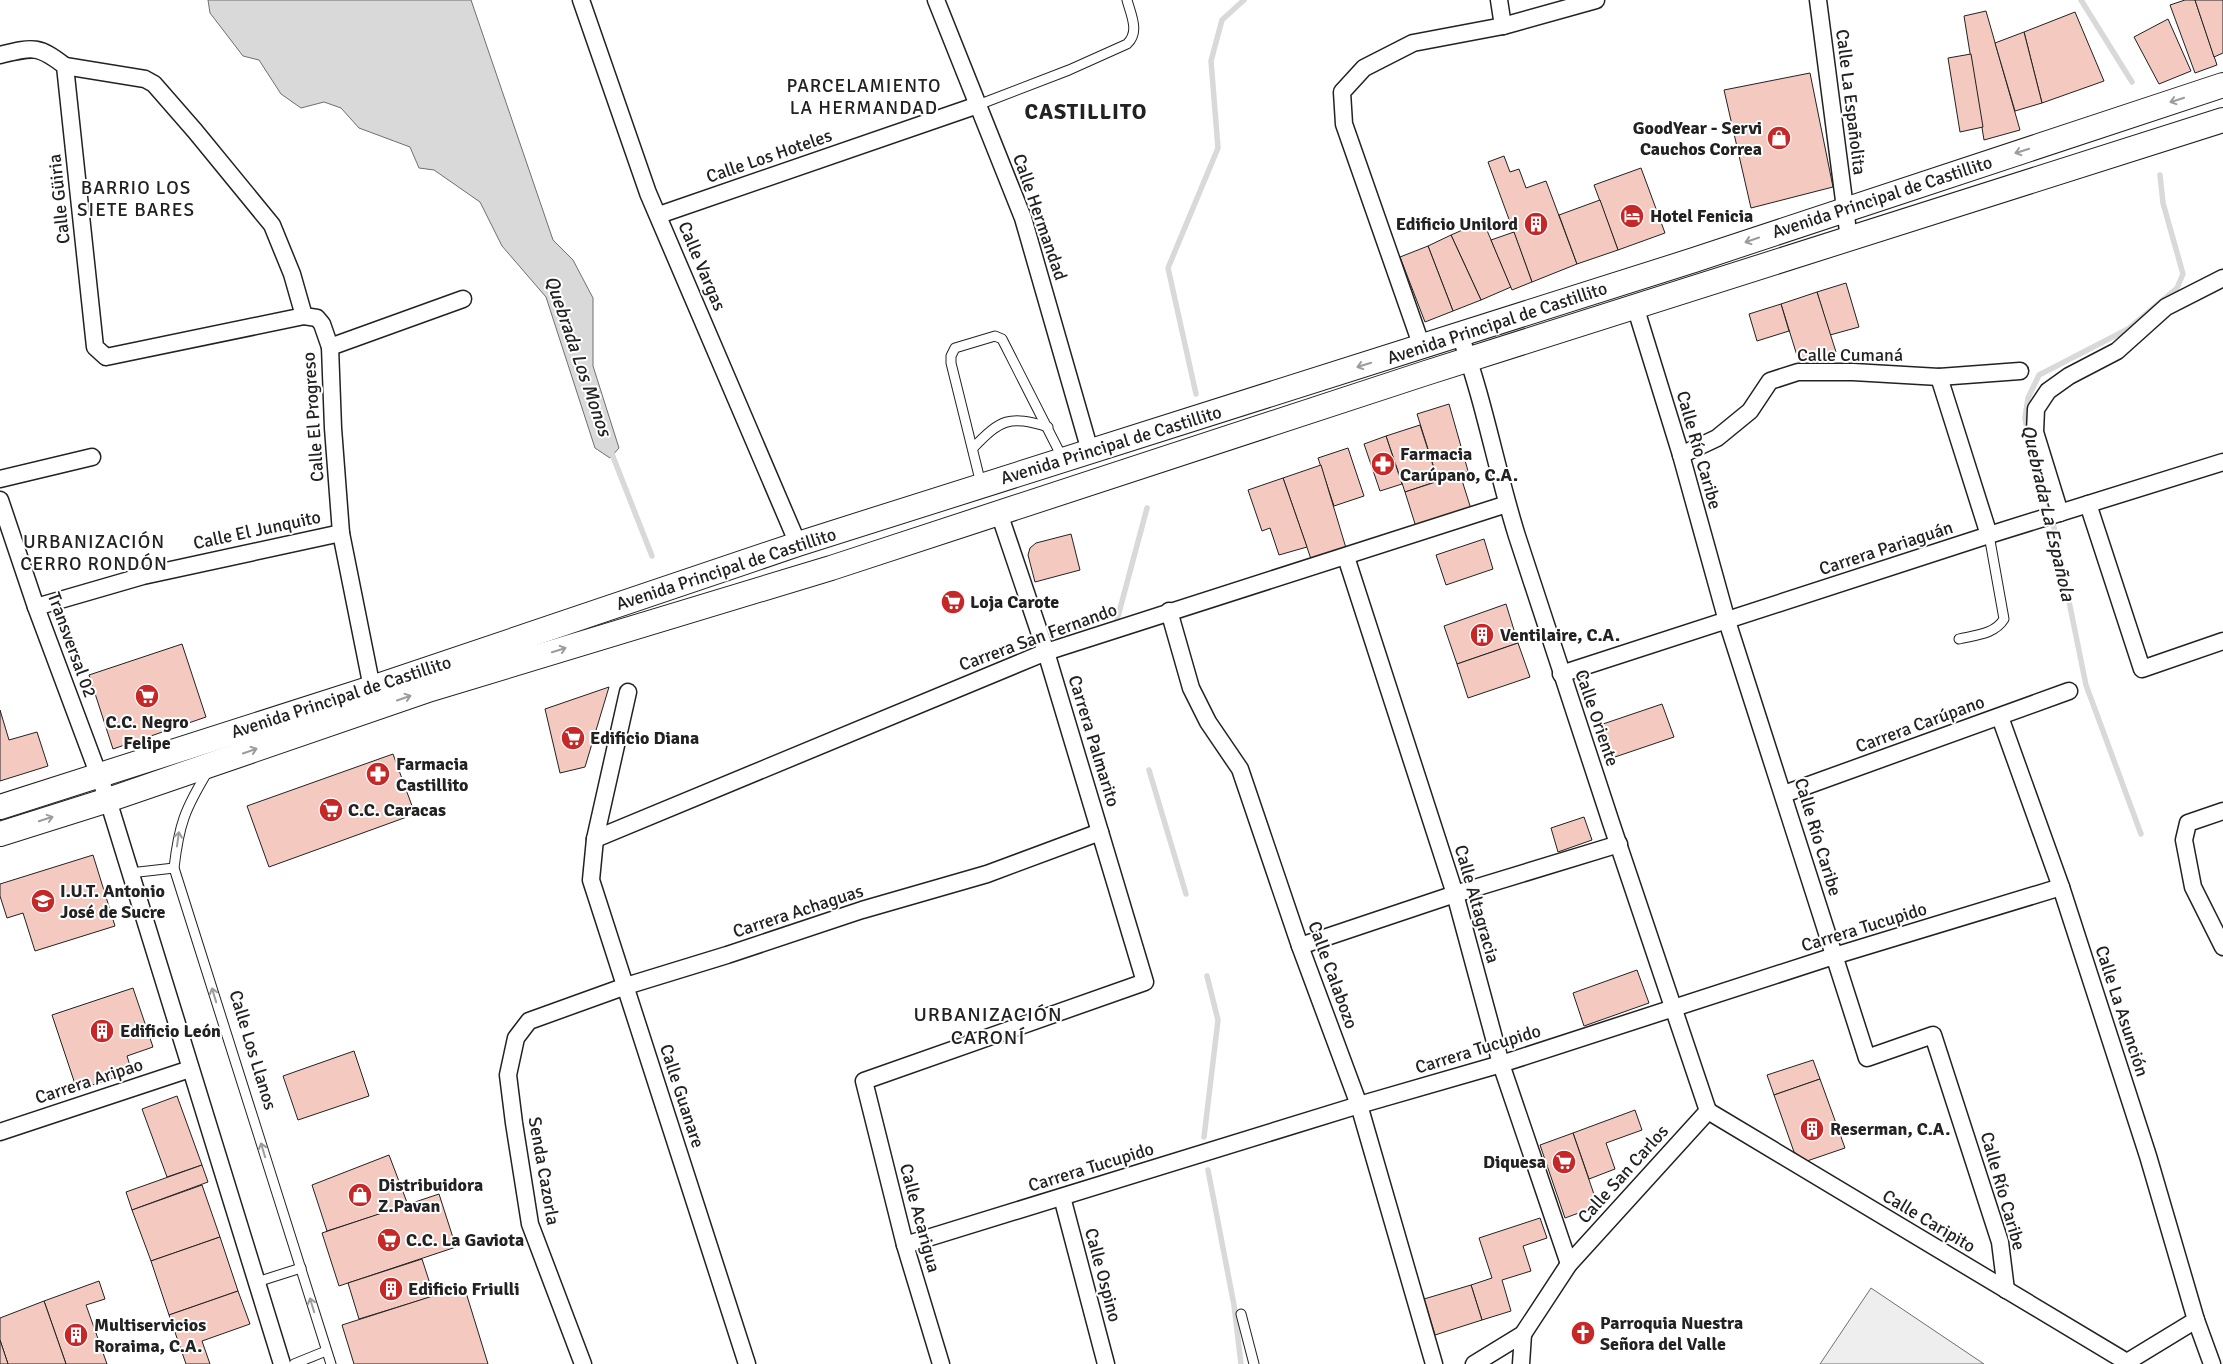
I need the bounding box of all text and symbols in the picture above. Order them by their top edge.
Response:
street label: Calle La Españolita [1831,28,1871,176]
district label: PARCELAMIENTO LA HERMANDAD [787,74,941,120]
one-way arrow [2169,96,2185,105]
district label: CASTILLITO [1025,98,1147,125]
place label: GoodYear - Servi Cauchos Correa [1633,117,1762,160]
street label: Calle Los Hoteles [703,124,835,188]
shop icon: GoodYear - Servi Cauchos Correa [1766,125,1792,151]
one-way arrow [2015,146,2031,156]
street label: Calle Hermandad [1008,151,1072,283]
street label: Avenida Principal de Castillito [1769,151,1995,243]
street label: Calle Güiria [43,153,75,245]
district label: BARRIO LOS SIETE BARES [77,176,195,222]
hotel icon: Hotel Fenicia [1619,203,1645,229]
place label: Hotel Fenicia [1650,205,1753,227]
building icon: Edificio Unilord [1523,211,1549,237]
place label: Edificio Unilord [1396,213,1518,235]
street label: Calle Vargas [673,218,731,314]
one-way arrow [1744,236,1760,245]
water label: Quebrada Los Monos [539,273,617,441]
street label: Avenida Principal de Castillito [1384,277,1610,369]
street label: Calle Cumaná [1797,344,1903,366]
street label: Calle El Progreso [297,351,329,483]
one-way arrow [1356,361,1372,370]
street label: Calle Río Caribe [1672,388,1726,512]
street label: Avenida Principal de Castillito [998,401,1224,489]
water label: Quebrada La Española [2016,422,2080,605]
place label: Farmacia Carúpano, C.A. [1400,443,1518,486]
pharmacy icon: Farmacia Carúpano, C.A. [1370,451,1396,477]
street label: Calle El Junquito [191,506,323,554]
street label: Carrera Pariaguán [1816,516,1956,580]
street label: Avenida Principal de Castillito [613,523,839,615]
district label: URBANIZACIÓN CERRO RONDÓN [20,530,168,576]
street label: Transversal 02 [43,589,101,701]
supermarket icon: Loja Carote [940,589,966,615]
place label: Loja Carote [970,591,1059,613]
street label: Carrera San Fernando [956,598,1120,676]
building icon: Ventilaire, C.A. [1469,622,1495,648]
place label: Ventilaire, C.A. [1500,624,1620,646]
one-way arrow [551,645,567,655]
street label: Avenida Principal de Castillito [228,651,454,743]
street label: Calle Oriente [1570,667,1624,769]
street label: Carrera Palmarito [1064,673,1124,809]
supermarket icon: C.C. Negro Felipe [134,683,160,709]
street label: Carrera Carúpano [1853,690,1987,758]
one-way arrow [396,693,411,702]
place label: C.C. Negro Felipe [105,711,189,754]
supermarket icon: Edificio Diana [560,725,586,751]
place label: Edificio Diana [590,727,699,749]
one-way arrow [242,746,258,755]
place label: Farmacia Castillito [396,753,468,796]
pharmacy icon: Farmacia Castillito [365,761,391,787]
street label: Calle Río Caribe [1790,775,1846,899]
supermarket icon: C.C. Caracas [318,797,344,823]
place label: C.C. Caracas [348,799,446,821]
one-way arrow [38,814,54,823]
one-way arrow [173,831,183,847]
street label: Calle Altagracia [1450,842,1504,966]
street label: Carrera Achaguas [730,879,866,942]
place label: I.U.T. Antonio José de Sucre [60,880,166,923]
school or university icon: I.U.T. Antonio José de Sucre [30,888,56,914]
street label: Carrera Tucupido [1799,897,1929,957]
street label: Calle Calabozo [1303,918,1363,1032]
street label: Calle La Asunción [2090,943,2154,1079]
one-way arrow [209,987,219,1003]
street label: Calle Los Llanos [224,988,282,1113]
district label: URBANIZACIÓN CARONÍ [913,1002,1063,1050]
building icon: Edificio León [89,1018,115,1044]
street label: Carrera Tucupido [1413,1019,1543,1079]
place label: Edificio León [120,1020,221,1042]
street label: Calle Guanare [655,1041,709,1151]
street label: Carrera Aripao [32,1053,146,1109]
street label: Senda Cazorla [524,1115,564,1227]
building icon: Reserman, C.A. [1799,1116,1825,1142]
place label: Reserman, C.A. [1830,1118,1950,1140]
street label: Calle San Carlos [1573,1120,1673,1228]
street label: Calle Río Caribe [1976,1129,2030,1253]
street label: Carrera Tucupido [1026,1137,1156,1197]
one-way arrow [258,1142,268,1158]
supermarket icon: Diquesa [1551,1149,1577,1175]
place label: Diquesa [1483,1151,1546,1173]
street label: Calle Acarigua [895,1161,945,1275]
place label: Distribuidora Z.Pavan [378,1174,483,1217]
shop icon: Distribuidora Z.Pavan [347,1182,373,1208]
street label: Calle Caripito [1879,1185,1979,1257]
street label: Calle Ospino [1080,1226,1126,1324]
supermarket icon: C.C. La Gaviota [376,1227,402,1253]
place label: C.C. La Gaviota [406,1229,524,1251]
building icon: Edificio Friulli [378,1276,404,1302]
place label: Edificio Friulli [408,1278,520,1300]
one-way arrow [307,1297,316,1313]
place label: Parroquia Nuestra Señora del Valle [1600,1312,1743,1355]
place label: Multiservicios Roraima, C.A. [94,1314,206,1357]
church icon: Parroquia Nuestra Señora del Valle [1570,1320,1596,1346]
building icon: Multiservicios Roraima, C.A. [63,1322,89,1348]

